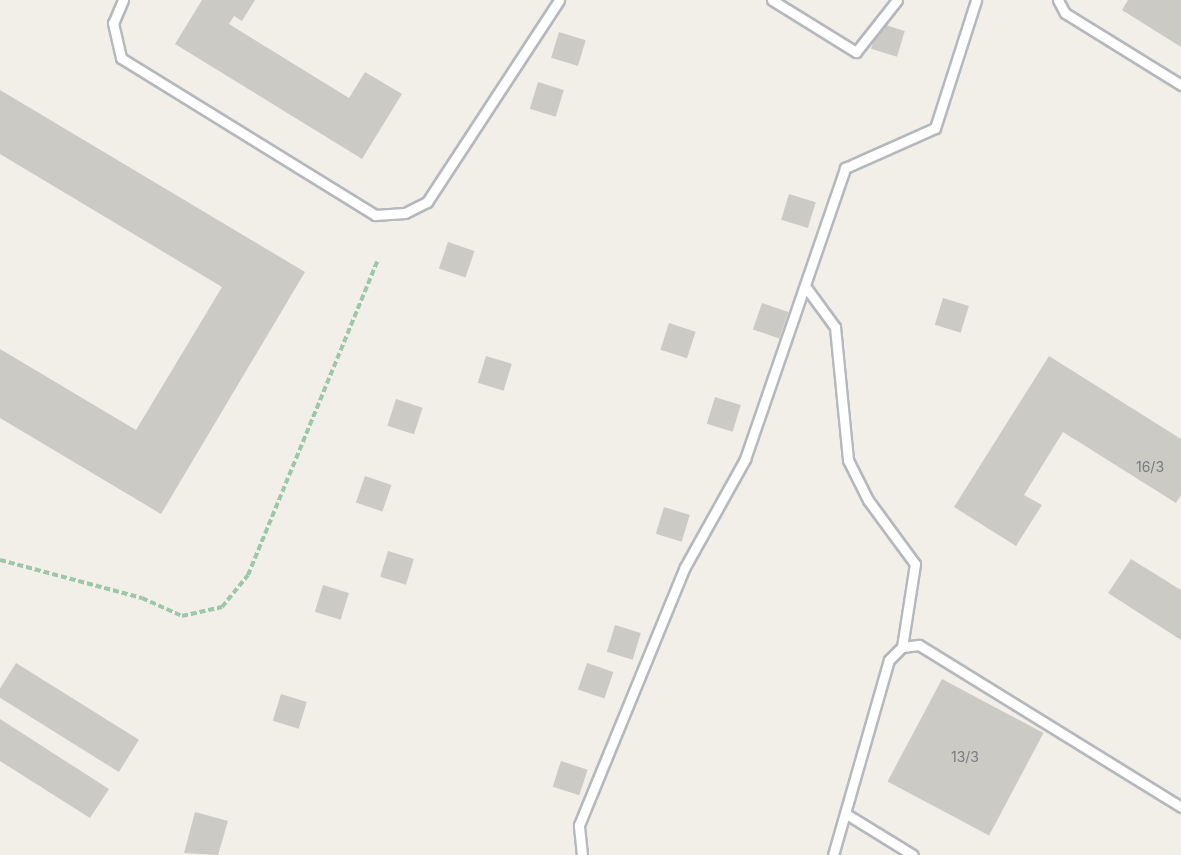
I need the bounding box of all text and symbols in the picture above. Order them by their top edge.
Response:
house number: 16/3 [1136,459,1164,475]
house number: 13/3 [951,749,979,765]

